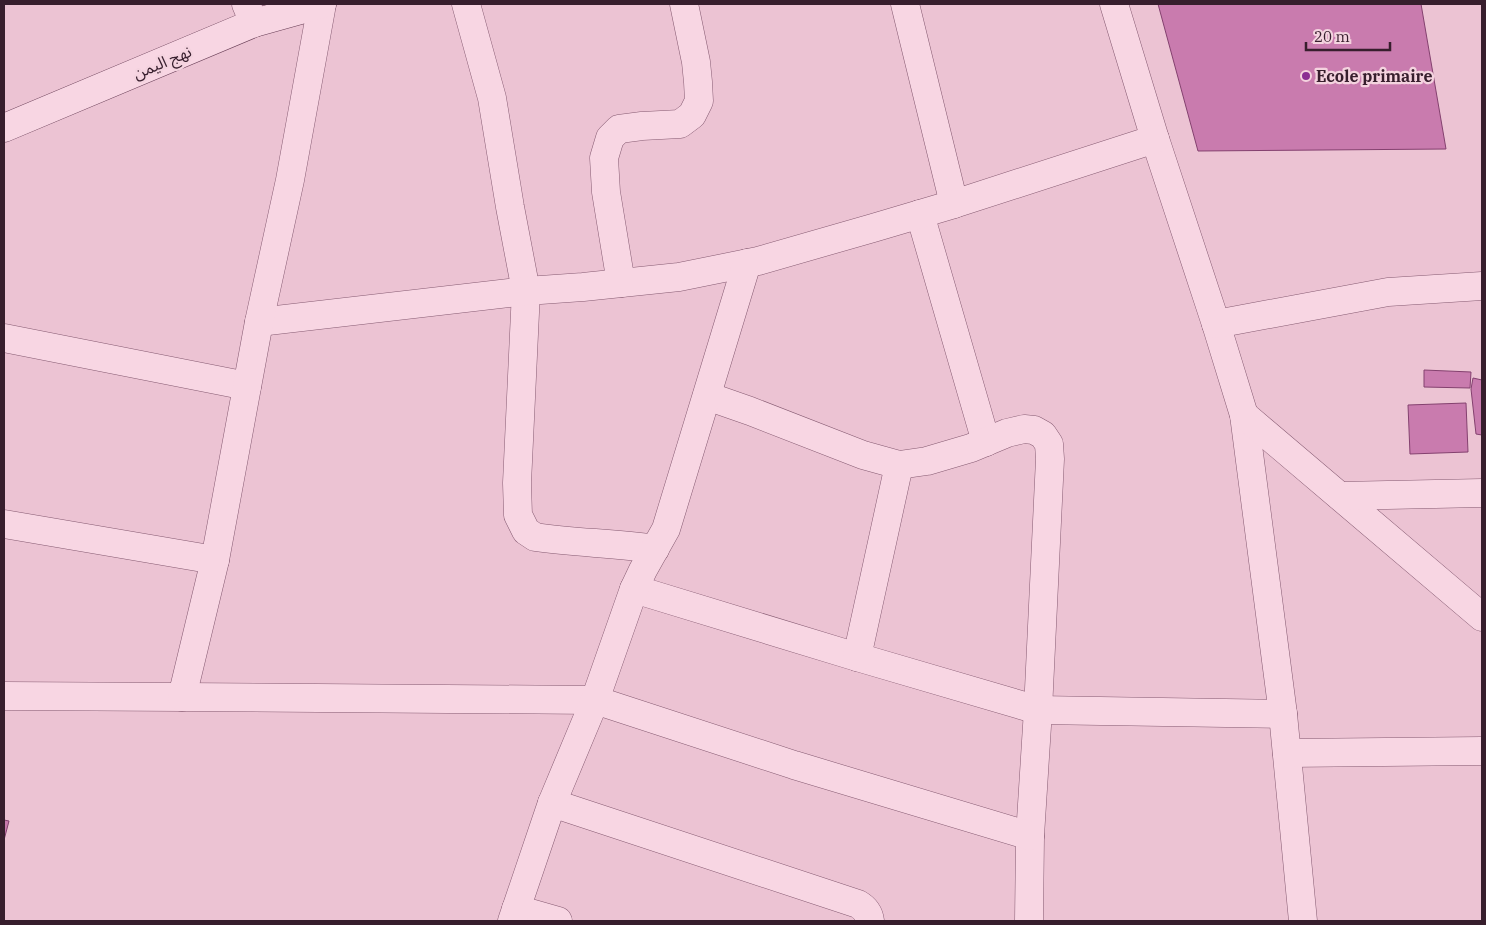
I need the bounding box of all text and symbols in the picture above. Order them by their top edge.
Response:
scale bar [1306,20,1390,52]
text: 20 m [1314,27,1350,46]
street label: نهج اليمن [130,41,195,86]
place label: Ecole primaire [1316,66,1433,86]
marker: Ecole primaire [1300,70,1312,82]

